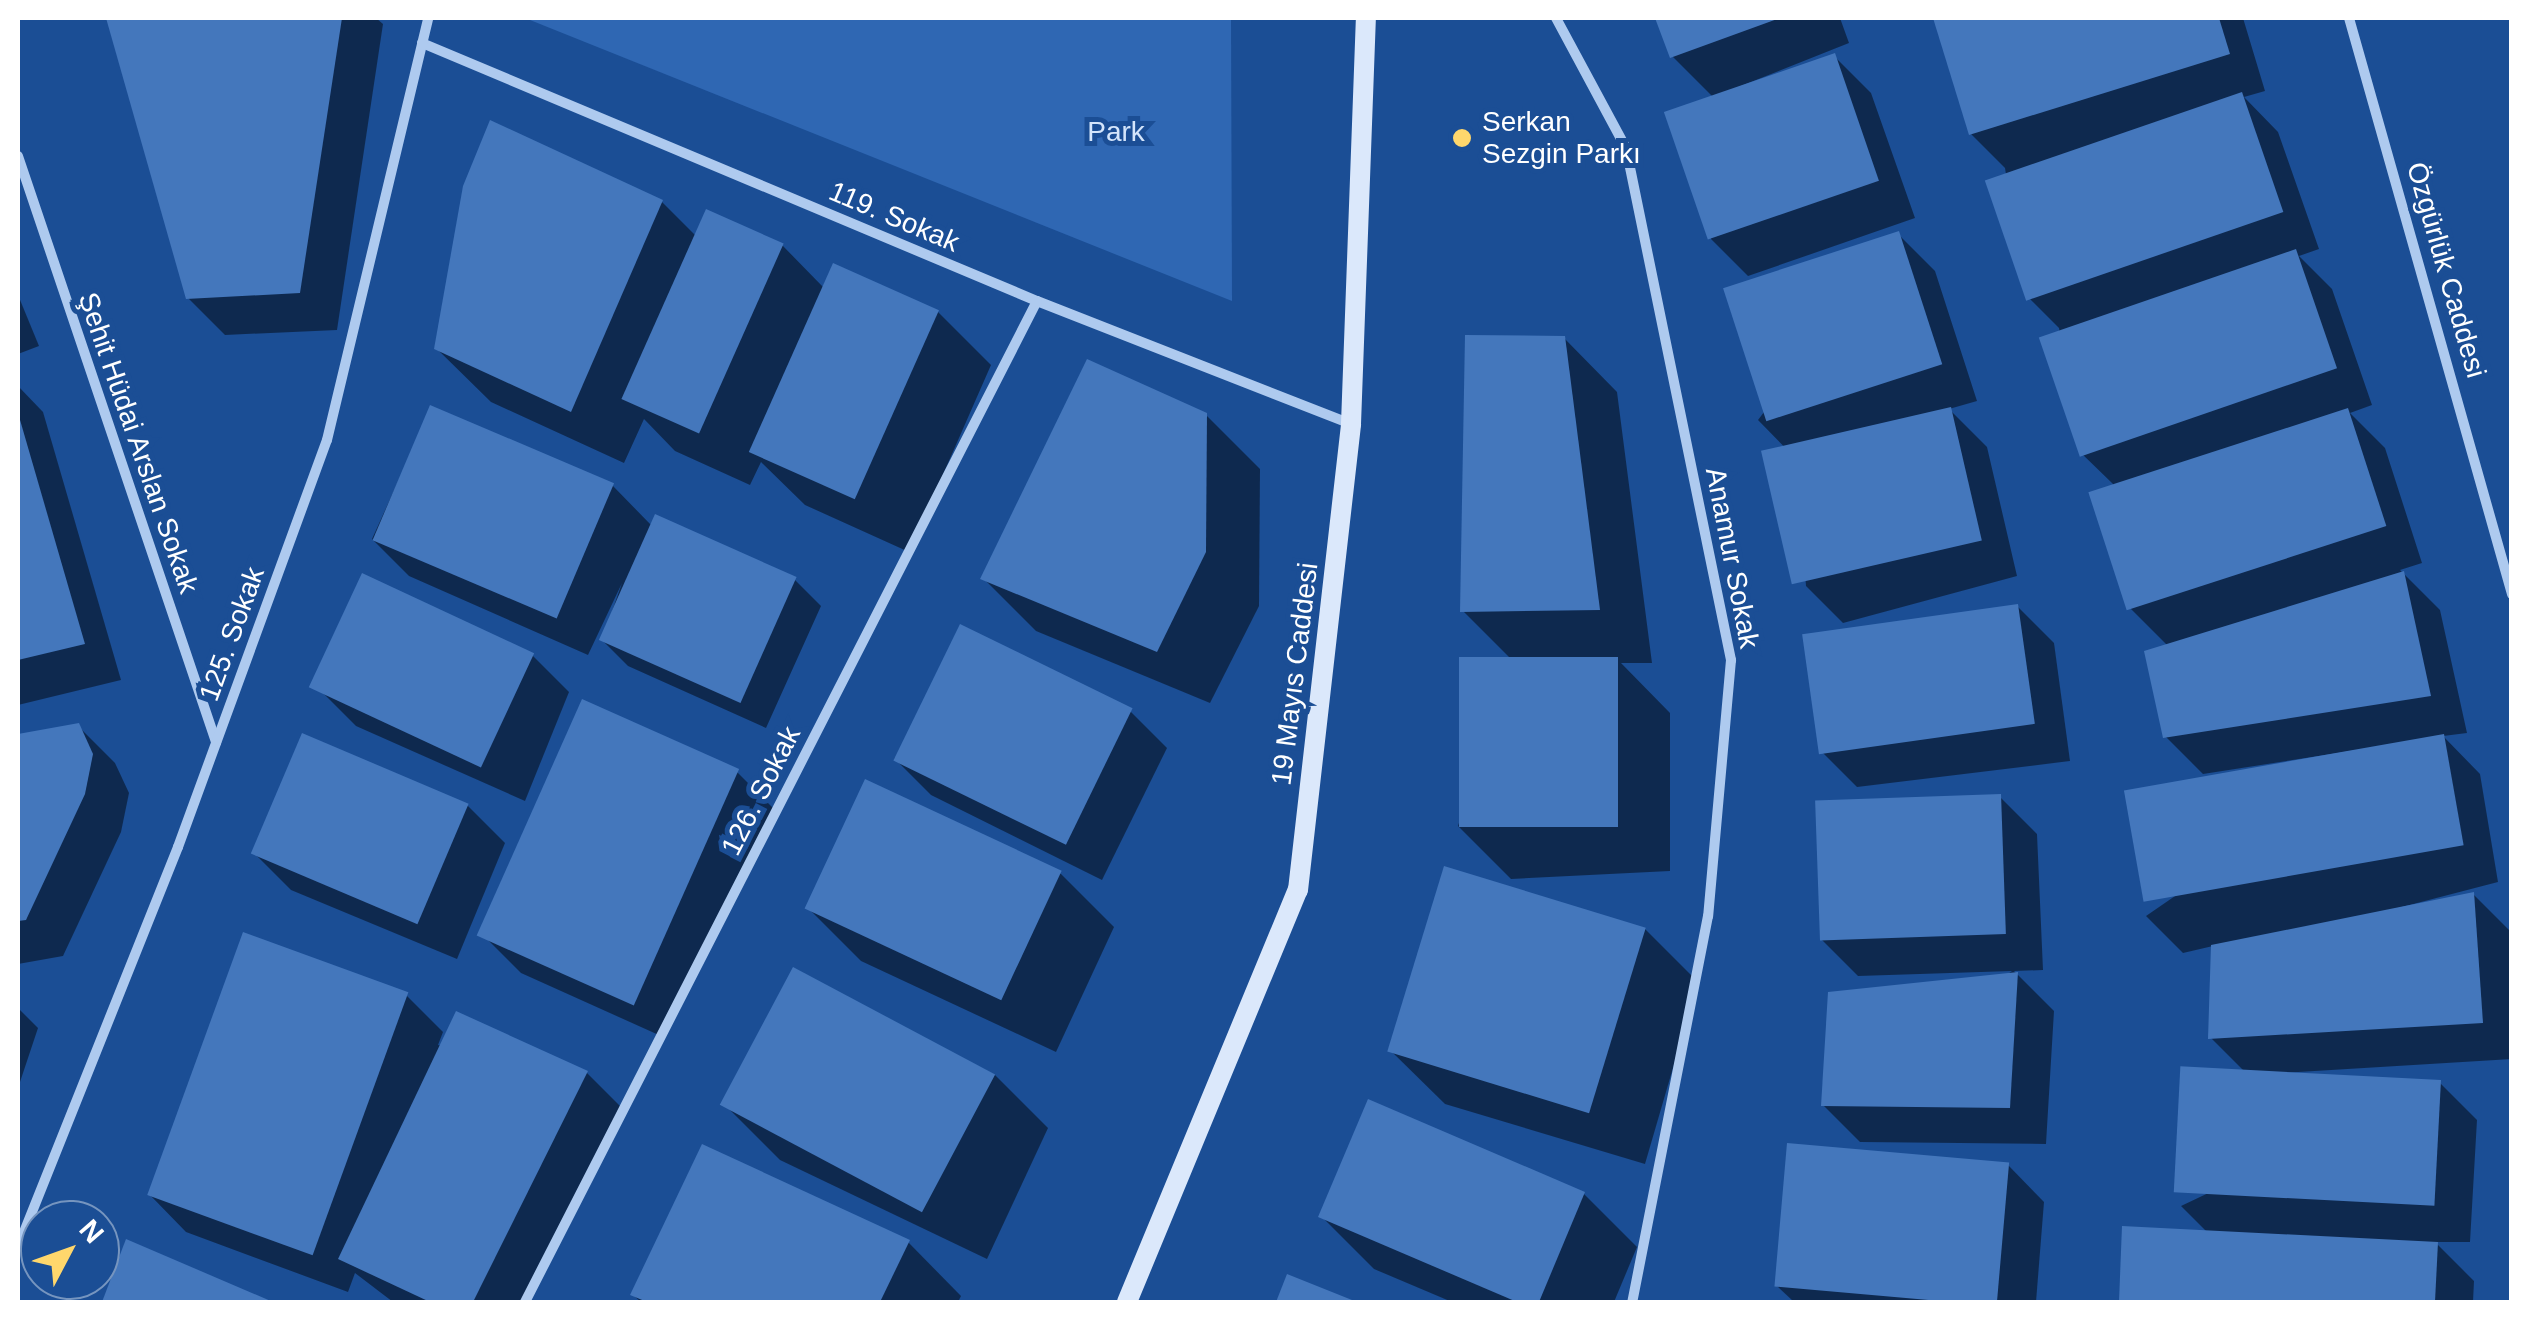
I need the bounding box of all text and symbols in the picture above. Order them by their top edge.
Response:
place label: Serkan Sezgin Parkı [1482,105,1641,171]
park label: Park [1087,115,1145,149]
marker: Serkan Sezgin Parkı [1451,127,1473,149]
street label: Özgürlük Caddesi [2399,158,2493,382]
street label: 119. Sokak [824,175,964,259]
street label: Şehit Hüdai Arslan Sokak [70,287,206,599]
street label: Anamur Sokak [1698,465,1766,651]
street label: 19 Mayıs Caddesi [1265,561,1325,787]
street label: 125. Sokak [192,562,272,706]
street label: 126. Sokak [714,721,808,861]
north arrow [20,1200,120,1300]
text: N [73,1213,110,1249]

